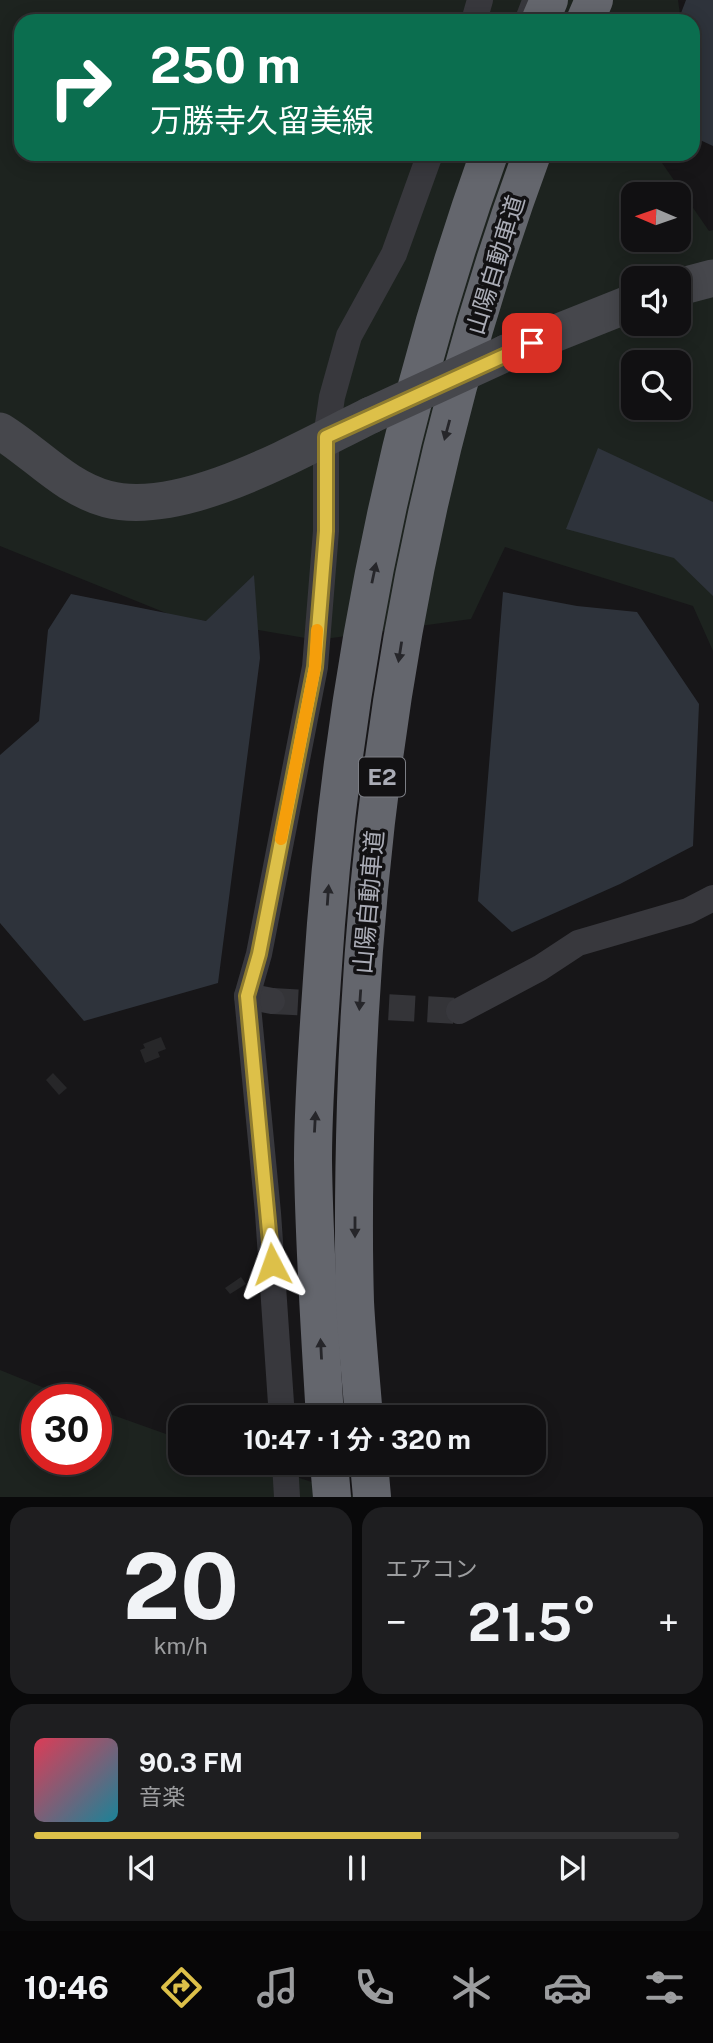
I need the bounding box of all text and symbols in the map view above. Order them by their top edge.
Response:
text: 250 m [150,36,301,94]
icon: right [35,42,126,133]
text: 万勝寺久留美線 [150,102,374,139]
north arrow [621,182,691,252]
map controls [621,182,691,420]
street label: 山陽自動車道 [461,192,529,338]
button: sound [621,266,691,336]
pin [502,313,562,373]
icon: arrive [513,324,551,362]
button: search [621,350,691,420]
one-way arrow [442,420,452,441]
one-way arrow [369,562,380,584]
one-way arrow [394,641,405,663]
road number: E2 [359,758,405,796]
street label: 山陽自動車道 [348,829,388,975]
one-way arrow [323,884,334,906]
one-way arrow [354,989,365,1011]
one-way arrow [309,1111,320,1133]
one-way arrow [349,1216,361,1238]
position arrow [235,1227,309,1301]
one-way arrow [315,1338,326,1360]
speed limit sign: 30 [21,1384,112,1475]
text: 10:47 · 1 分 · 320 m [243,1424,471,1455]
text: 20 [123,1533,239,1639]
text: エアコン [386,1555,478,1582]
text: 21.5° [468,1592,597,1653]
text: − [386,1600,407,1645]
text: + [658,1600,679,1645]
text: km/h [154,1632,208,1659]
text: 90.3 FM [139,1747,243,1778]
text: 音楽 [139,1783,185,1810]
icon: previous [123,1849,161,1887]
icon: pause [338,1849,376,1887]
icon: next [553,1849,591,1887]
icon: directions [157,1963,206,2012]
icon: music [253,1963,302,2012]
icon: phone [350,1963,399,2012]
icon: climate [447,1963,496,2012]
icon: car [543,1963,592,2012]
icon: filters [640,1963,689,2012]
text: 10:46 [24,1969,109,2006]

